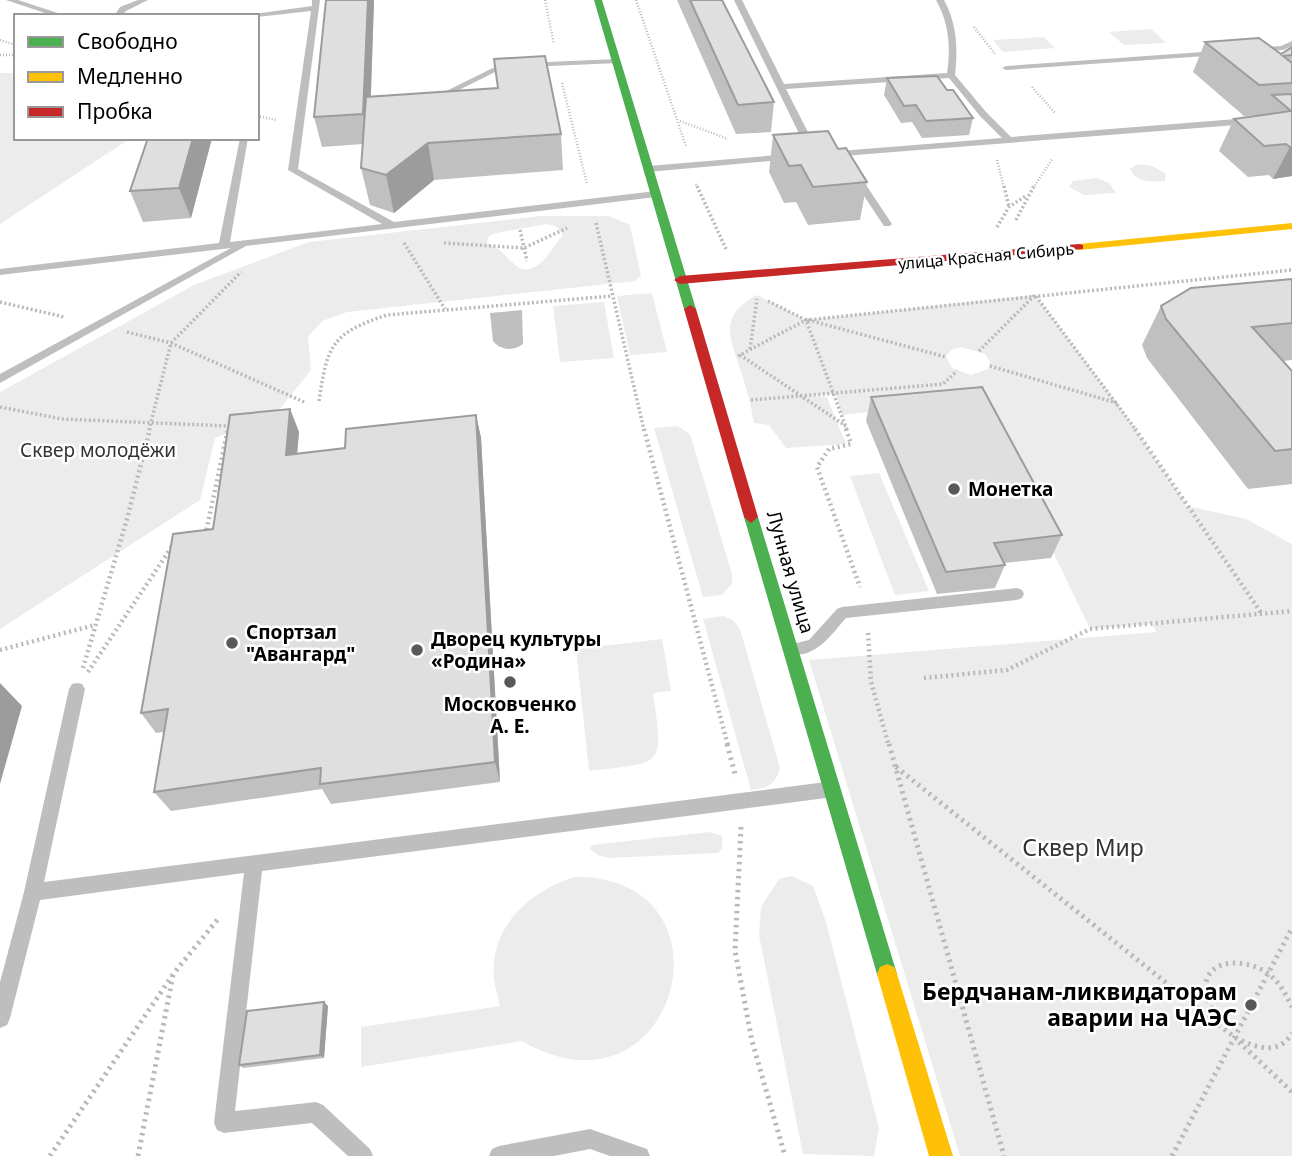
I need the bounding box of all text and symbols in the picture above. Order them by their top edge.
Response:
legend [14,14,259,140]
text: Свободно [77,27,178,55]
text: Медленно [77,62,183,90]
text: Пробка [77,97,153,125]
street label: улица Красная Сибирь [897,237,1075,275]
park label: Сквер молодёжи [20,437,176,463]
place label: Монетка [968,476,1053,502]
marker: Монетка [946,481,962,497]
street label: Лунная улица [761,508,821,636]
place label: Спортзал "Авангард" [246,619,355,667]
place label: Дворец культуры «Родина» [431,626,602,674]
marker: Спортзал "Авангард" [224,635,240,651]
marker: Дворец культуры «Родина» [409,642,425,658]
marker: Московченко А. Е. [502,674,518,690]
place label: Московченко А. Е. [444,691,576,739]
park label: Сквер Мир [1022,831,1144,863]
place label: Бердчанам-ликвидаторам аварии на ЧАЭС [922,975,1237,1033]
marker: Бердчанам-ликвидаторам аварии на ЧАЭС [1243,997,1259,1013]

